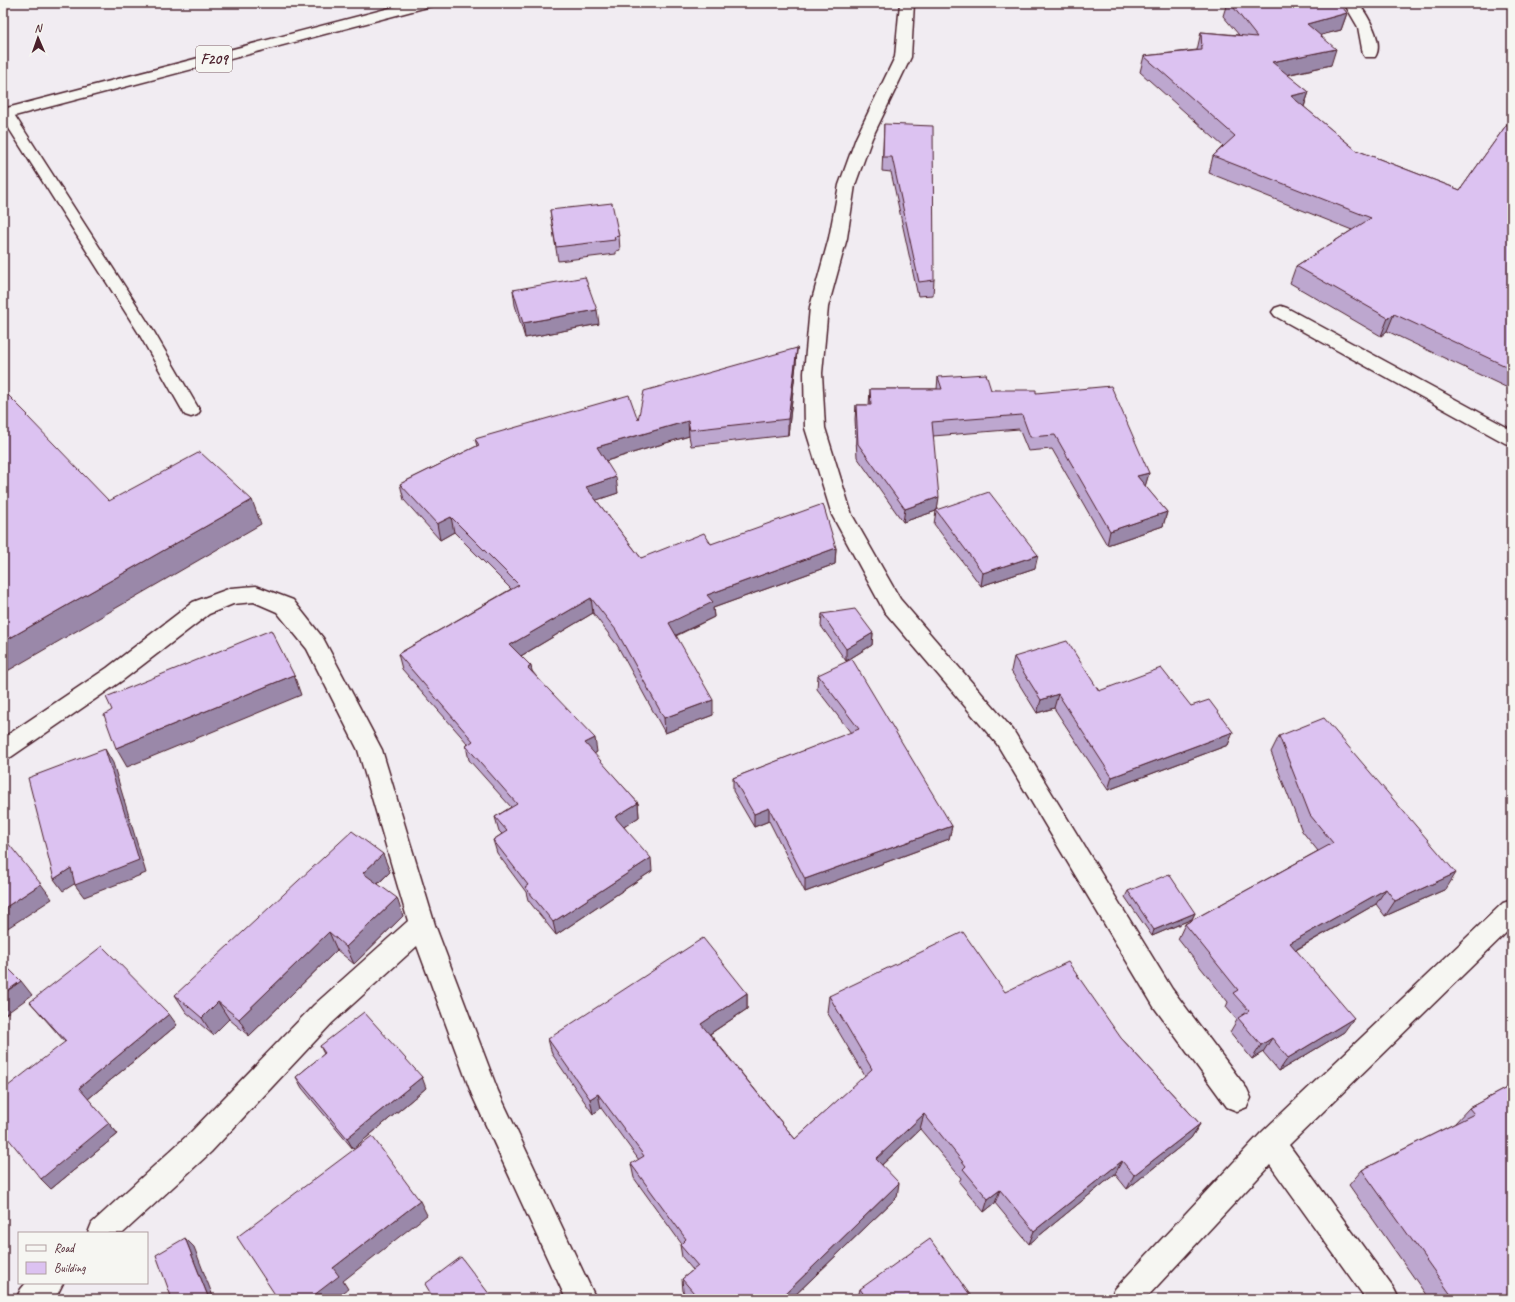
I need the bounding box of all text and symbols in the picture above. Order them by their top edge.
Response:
north arrow [18,18,58,58]
text: N [34,21,43,35]
road number: F209 [196,46,232,72]
legend [18,1232,148,1284]
text: Road [54,1240,76,1256]
text: Building [54,1260,86,1276]

